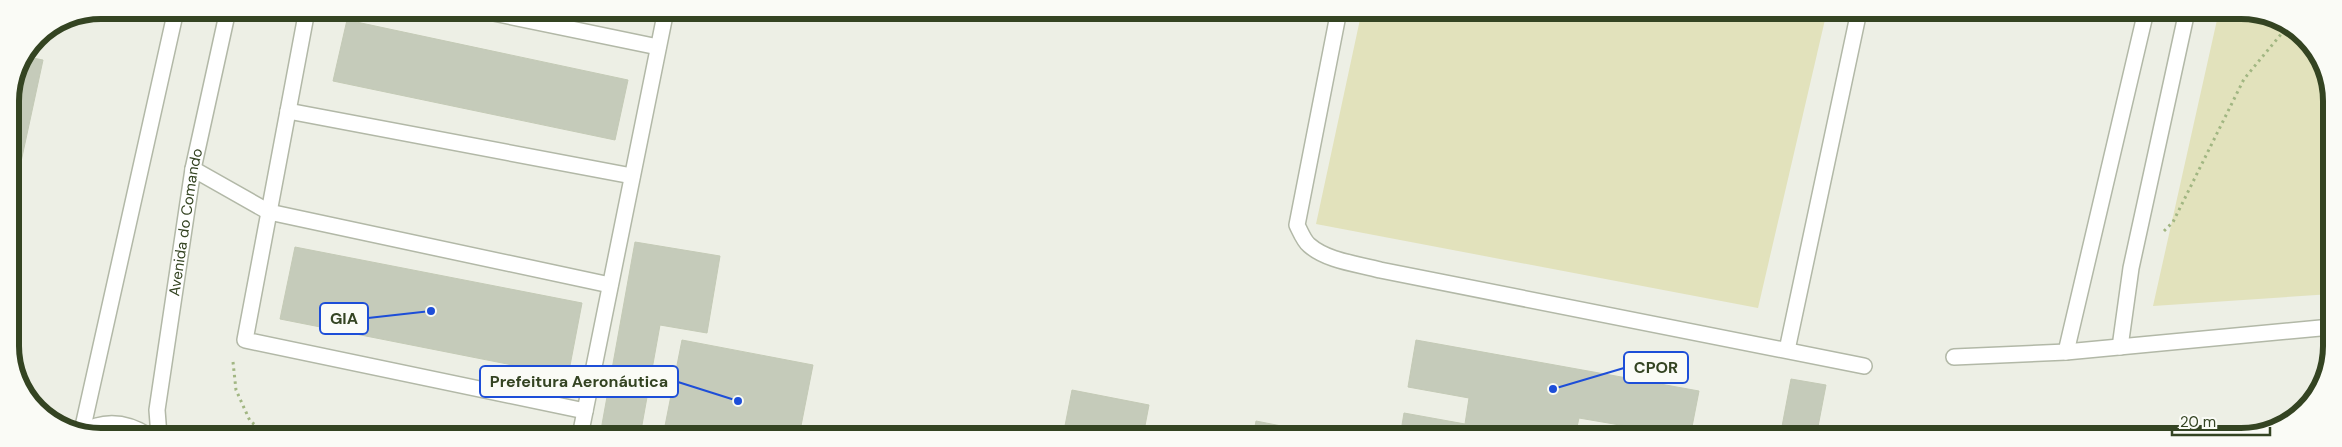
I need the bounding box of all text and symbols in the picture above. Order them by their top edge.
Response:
street label: Avenida do Comando [164,146,207,298]
callout: GIA [320,303,368,334]
text: GIA [330,308,358,329]
callout: CPOR [1624,352,1688,383]
text: CPOR [1634,357,1678,378]
callout: Prefeitura Aeronáutica [480,366,678,397]
text: Prefeitura Aeronáutica [490,371,668,392]
scale bar [2172,404,2270,436]
text: 20 m [2180,412,2216,432]

